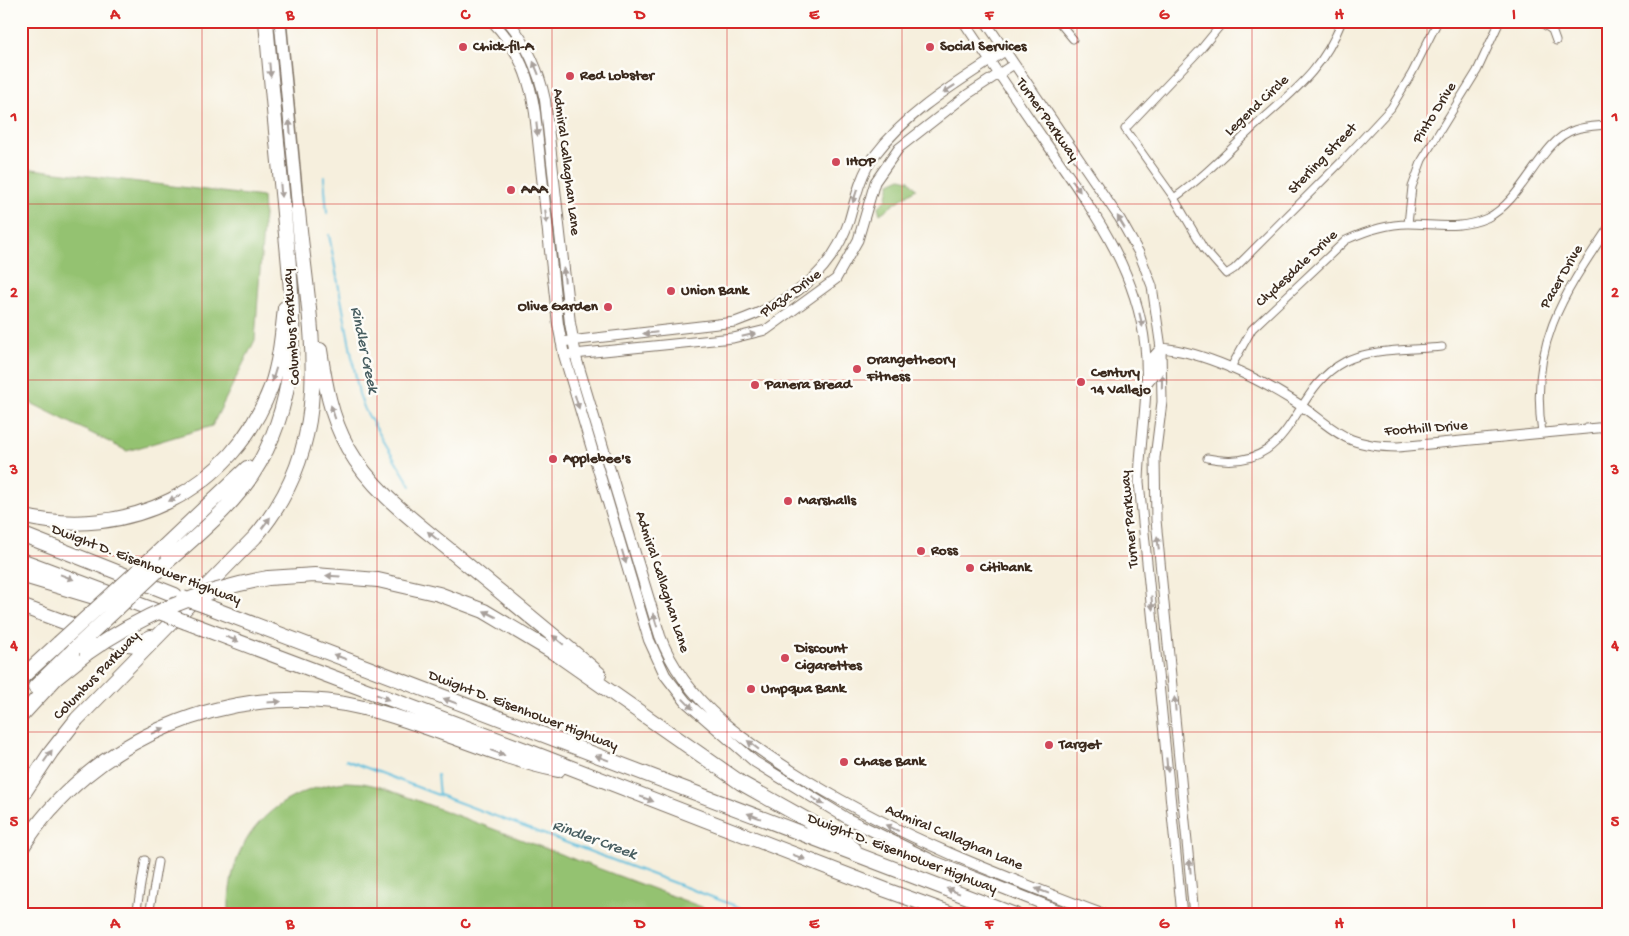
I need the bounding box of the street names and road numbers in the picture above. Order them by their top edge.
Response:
street label: Legend Circle [1221,71,1293,140]
street label: Turner Parkway [1011,74,1083,166]
street label: Pinto Drive [1409,79,1461,148]
street label: Admiral Callaghan Lane [548,88,584,237]
street label: Sterling Street [1285,118,1363,198]
street label: Clydesdale Drive [1252,226,1342,311]
street label: Pacer Drive [1536,242,1588,313]
street label: Plaza Drive [756,266,825,323]
street label: Columbus Parkway [279,267,305,386]
street label: Foothill Drive [1383,417,1469,441]
street label: Turner Parkway [1117,469,1143,569]
street label: Admiral Callaghan Lane [631,509,693,655]
street label: Dwight D. Eisenhower Highway [48,520,244,610]
street label: Columbus Parkway [50,627,144,724]
street label: Dwight D. Eisenhower Highway [425,666,621,756]
street label: Admiral Callaghan Lane [882,801,1026,875]
street label: Dwight D. Eisenhower Highway [804,809,1000,899]

